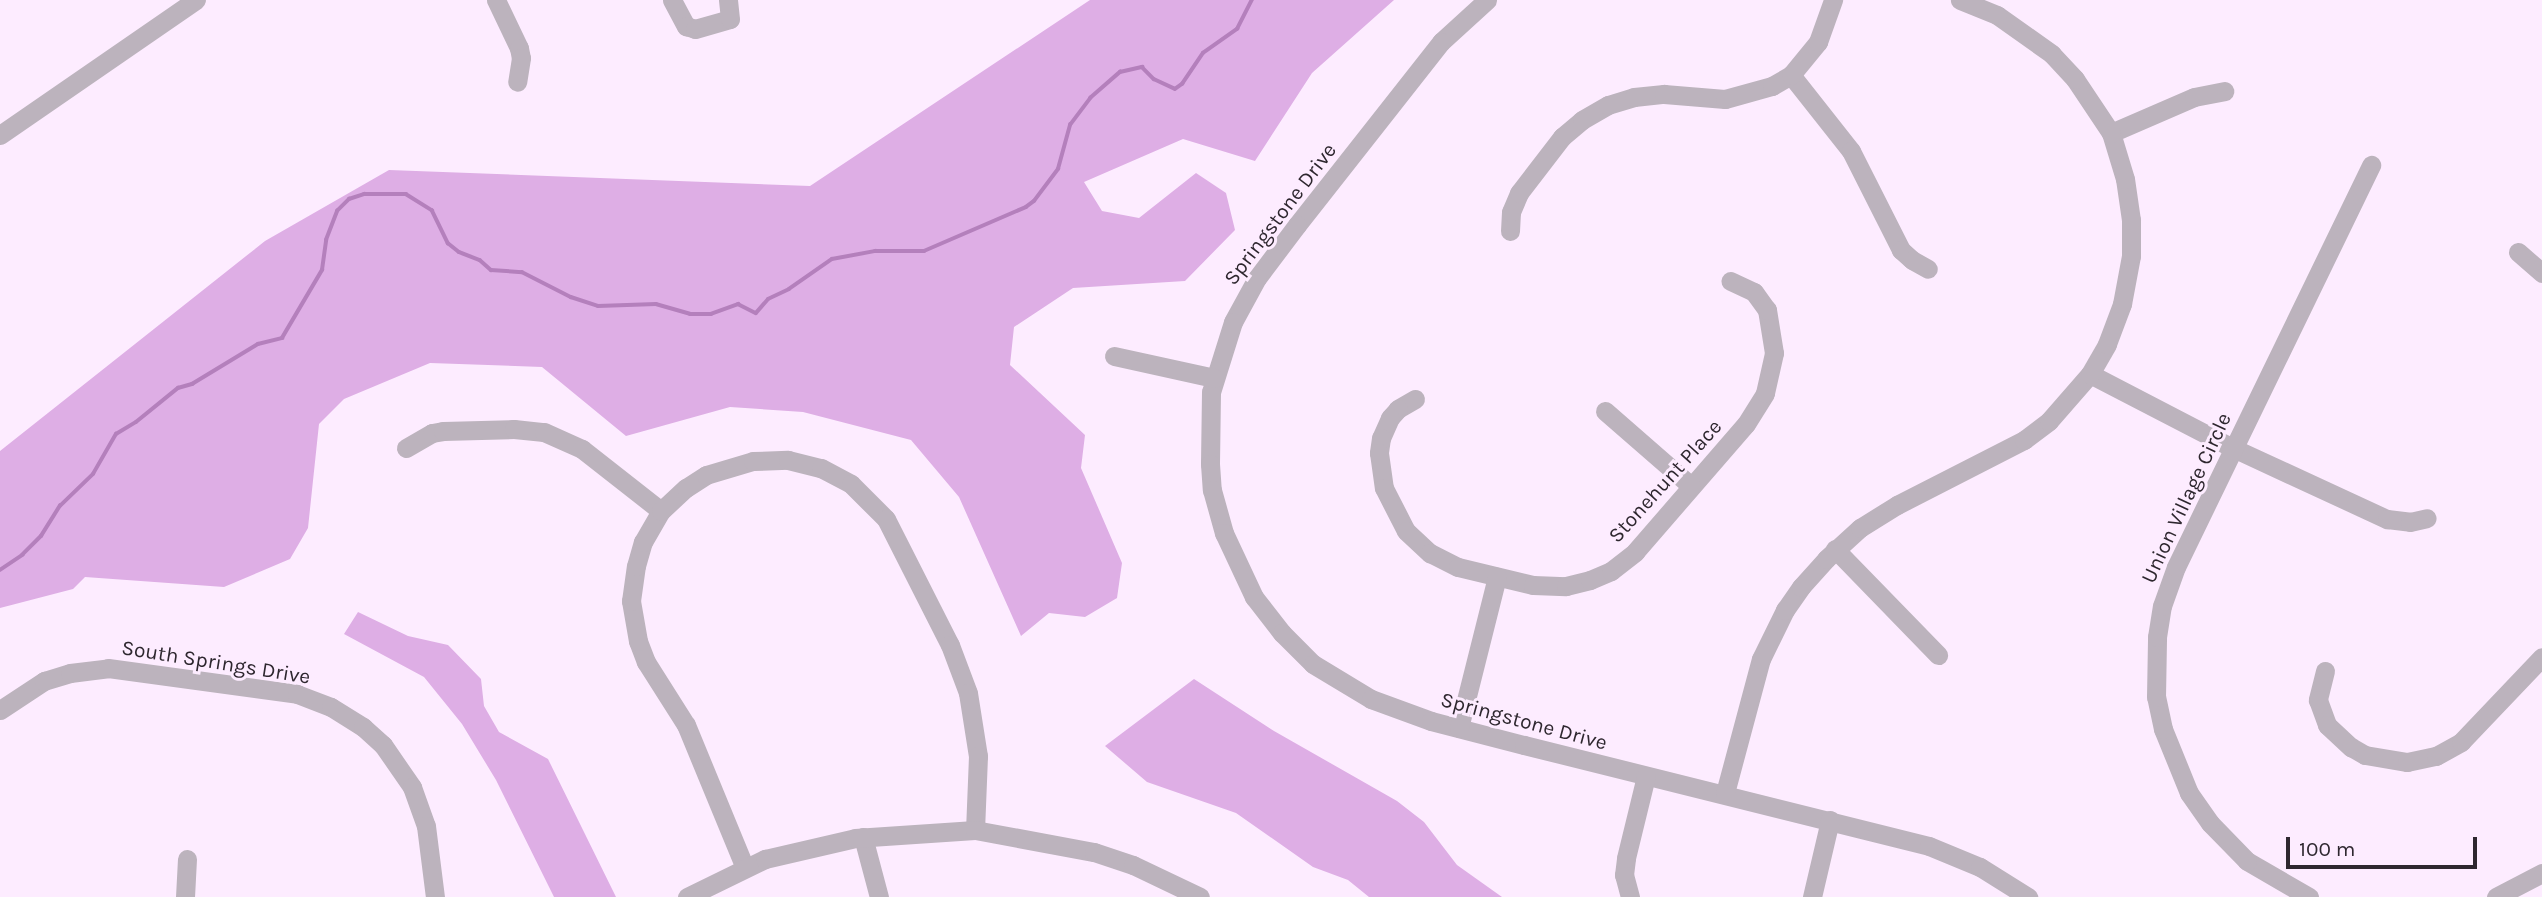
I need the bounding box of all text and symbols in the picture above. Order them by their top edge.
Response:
street label: Springstone Drive [1218,138,1342,290]
street label: Union Village Circle [2135,409,2237,587]
street label: Stonehunt Place [1603,414,1727,548]
street label: South Springs Drive [120,635,312,689]
street label: Springstone Drive [1438,687,1610,755]
scale bar [2290,824,2481,868]
text: 100 m [2299,837,2356,861]

